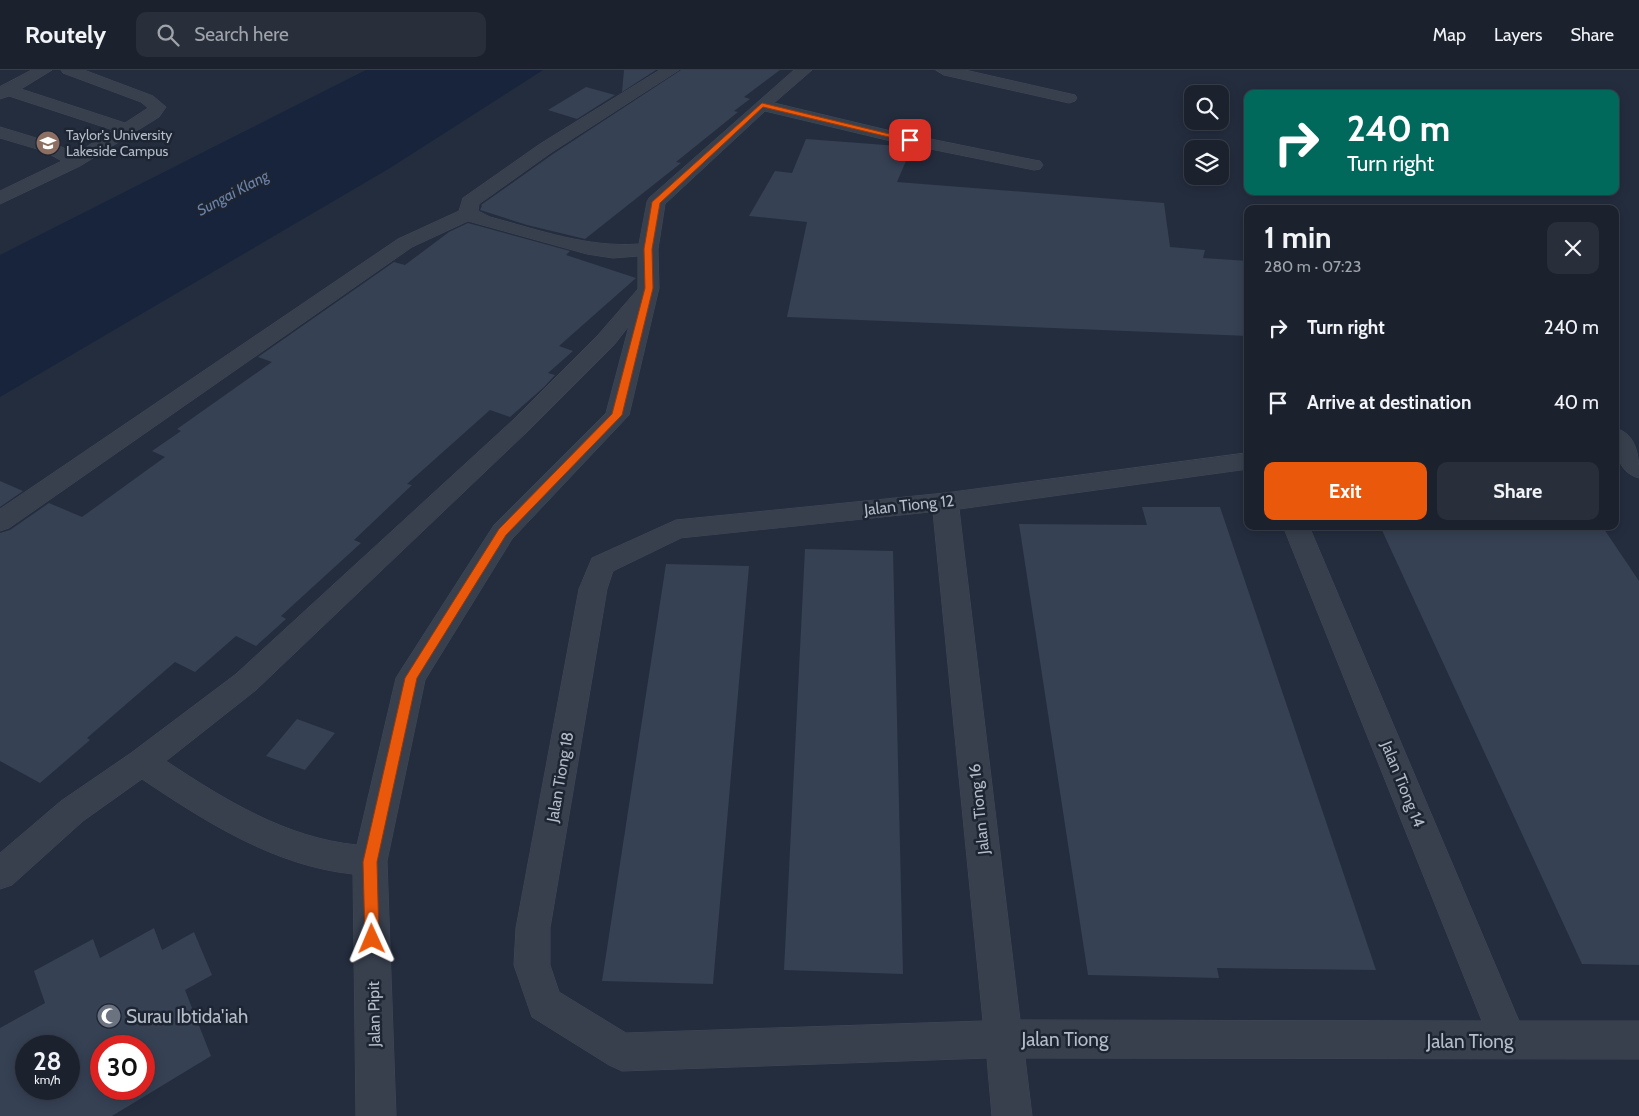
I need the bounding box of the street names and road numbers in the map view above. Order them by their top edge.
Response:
street label: Jalan Tiong 12 [862,491,955,519]
street label: Jalan Tiong 18 [543,730,577,825]
street label: Jalan Tiong 14 [1377,737,1429,830]
street label: Jalan Tiong 16 [965,763,993,856]
street label: Jalan Pipit [364,980,384,1048]
street label: Jalan Tiong [1021,1028,1109,1051]
street label: Jalan Tiong [1426,1030,1514,1053]

